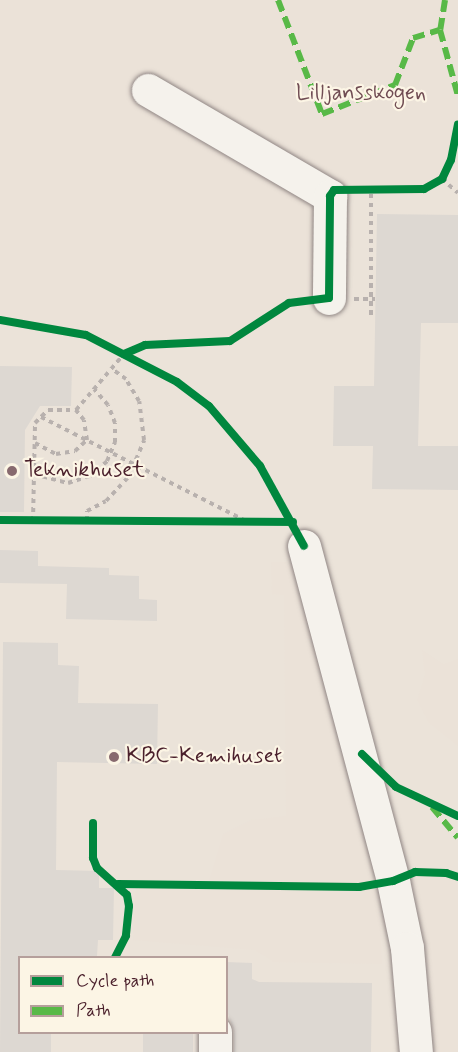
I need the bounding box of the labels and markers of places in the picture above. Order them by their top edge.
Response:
place label: Teknikhuset [24,458,145,484]
marker: Teknikhuset [5,464,19,478]
place label: KBC-Kemihuset [126,744,282,770]
marker: KBC-Kemihuset [107,750,121,764]

